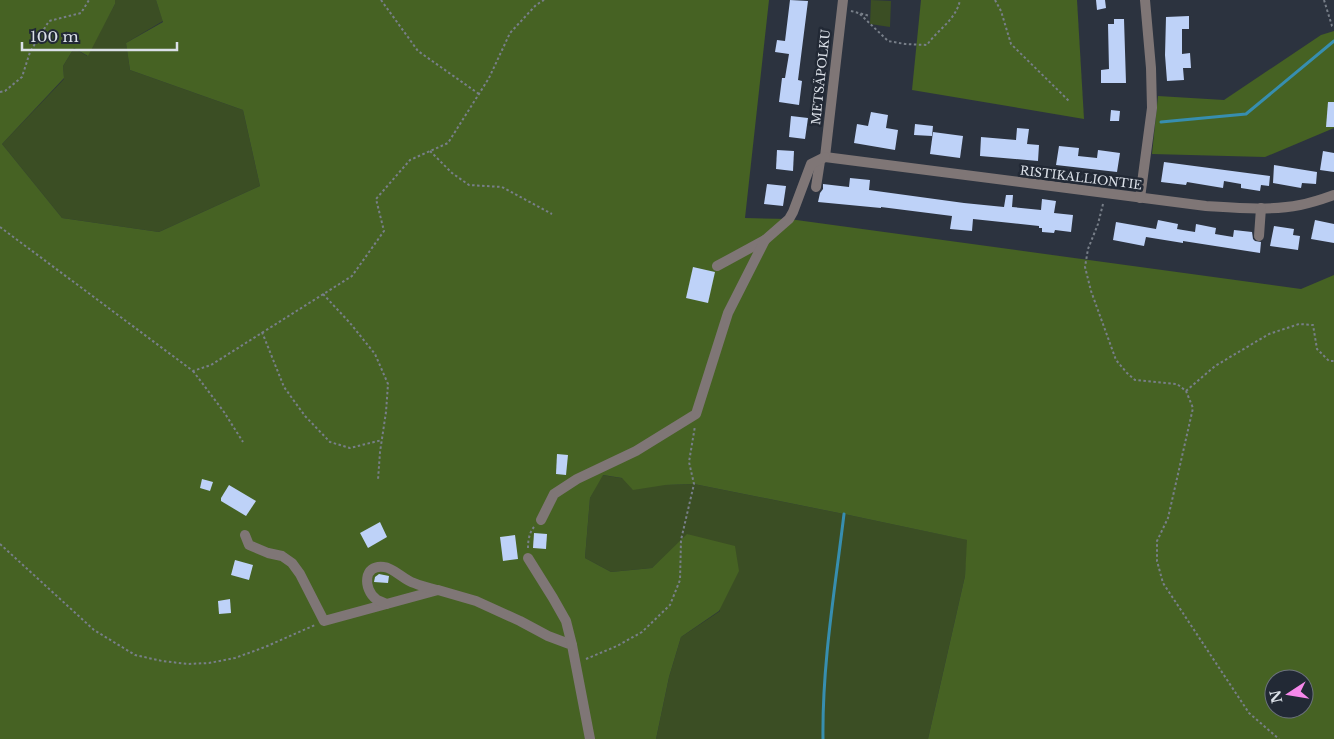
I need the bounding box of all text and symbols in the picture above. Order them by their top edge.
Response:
scale bar [22,20,178,52]
text: 100 m [30,27,79,46]
street label: METSÄPOLKU [807,28,833,126]
street label: RISTIKALLIONTIE [1019,163,1143,192]
north arrow [1264,669,1314,719]
text: N [1266,688,1286,705]

